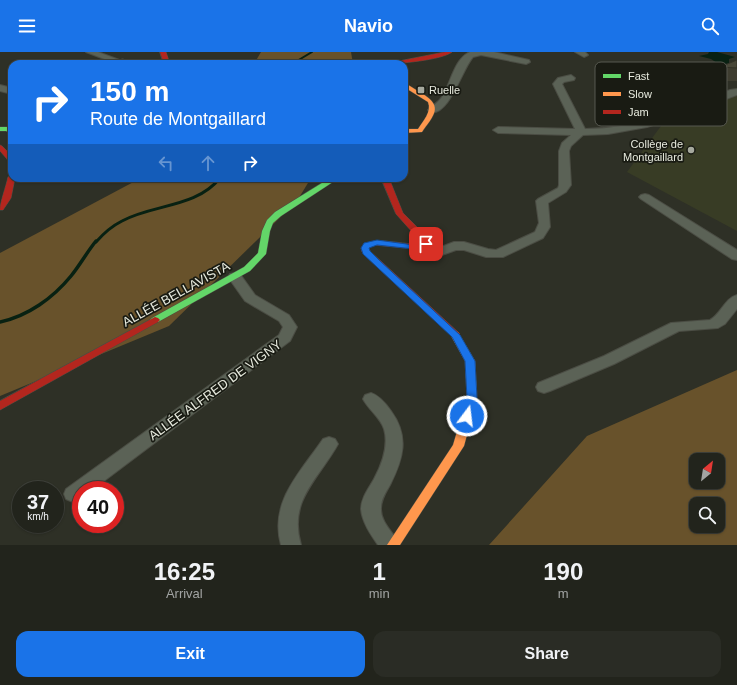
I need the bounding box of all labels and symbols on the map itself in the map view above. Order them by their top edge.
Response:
legend [595,62,727,126]
text: Fast [628,70,649,82]
place label: Ruelle [429,84,460,96]
marker: Ruelle [416,85,426,95]
text: Slow [628,88,652,100]
text: Jam [628,106,649,118]
place label: Collège de Montgaillard [623,138,683,163]
marker: Collège de Montgaillard [686,145,696,155]
pin [409,227,443,261]
street label: ALLÉE BELLAVISTA [120,258,232,330]
street label: ALLÉE ALFRED DE VIGNY [146,337,285,443]
position arrow [446,395,488,437]
north arrow [689,453,725,489]
speed limit sign: 40 [72,481,124,533]

